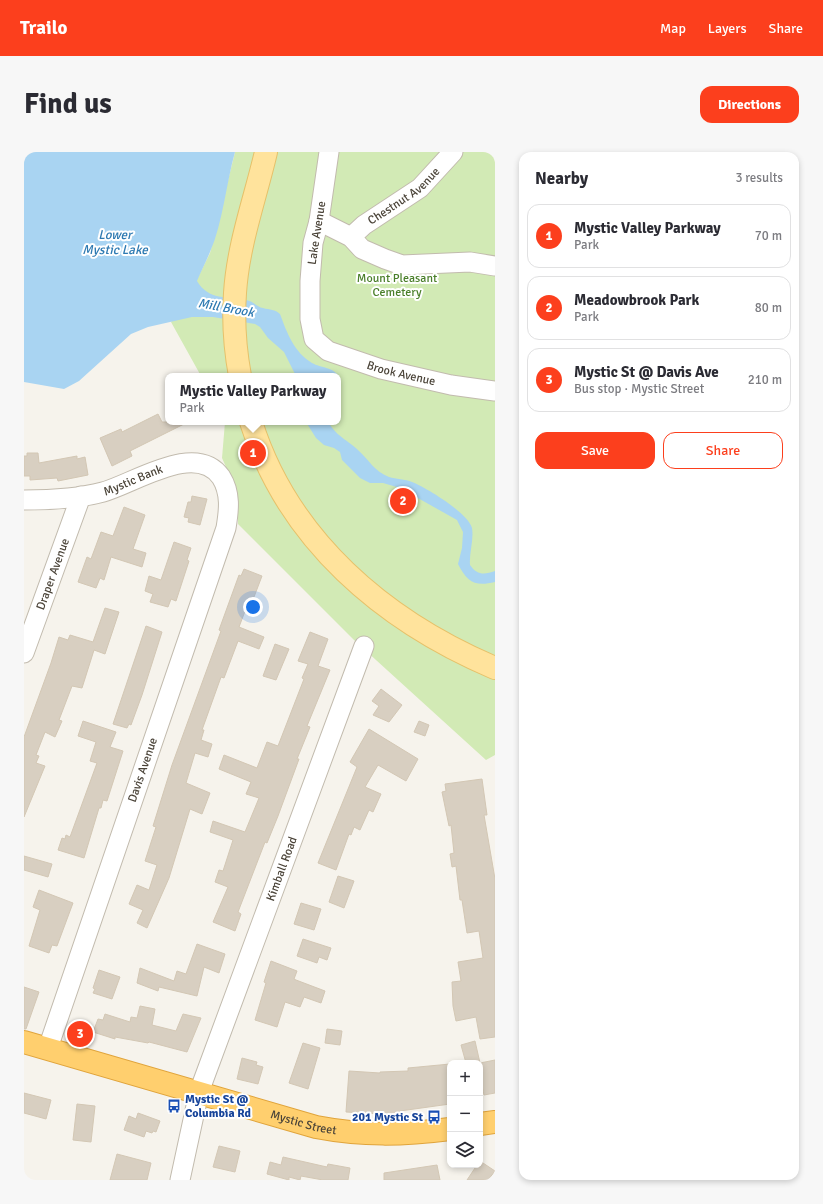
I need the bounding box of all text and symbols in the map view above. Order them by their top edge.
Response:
text: Trailo [20,16,67,40]
text: Map [660,20,686,37]
text: Layers [708,20,747,37]
text: Share [769,20,803,37]
button: Directions [700,86,799,123]
text: Find us [24,87,112,121]
street label: Chestnut Avenue [365,164,443,228]
text: Nearby [535,168,588,189]
text: 3 results [735,170,783,186]
street label: Lake Avenue [305,200,329,266]
text: Mystic Valley Parkway [574,219,721,237]
water label: Lower Mystic Lake [82,227,149,258]
text: 1 [545,228,553,244]
text: 70 m [755,228,782,244]
text: Park [574,237,599,253]
park label: Mount Pleasant Cemetery [357,271,437,300]
text: Meadowbrook Park [574,291,699,309]
water label: Mill Brook [197,295,257,321]
text: 2 [545,300,553,316]
text: 80 m [755,300,782,316]
text: Park [574,309,599,325]
street label: Brook Avenue [365,357,437,389]
text: Mystic St @ Davis Ave [574,363,719,381]
text: 3 [545,372,553,388]
text: 210 m [748,372,782,388]
popup [165,373,341,425]
text: Bus stop · Mystic Street [574,381,704,397]
text: Mystic Valley Parkway [180,382,326,400]
text: Park [180,400,205,416]
button: Save [535,432,655,469]
button: Share [663,432,783,469]
pin: 1 [240,438,266,468]
street label: Mystic Bank [101,461,165,499]
pin: 2 [390,486,416,516]
street label: Draper Avenue [33,536,73,612]
your location [243,597,263,617]
street label: Davis Avenue [125,736,161,804]
street label: Kimball Road [263,834,300,903]
pin: 3 [67,1019,93,1049]
map controls [447,1060,483,1168]
button: + [447,1060,483,1096]
place label: Mystic St @ Columbia Rd [185,1092,251,1121]
button: − [447,1096,483,1132]
bus stop icon: Mystic St @ Columbia Rd [166,1098,182,1114]
street label: Mystic Street [269,1107,338,1138]
bus stop icon: 201 Mystic St [426,1109,442,1125]
place label: 201 Mystic St [352,1110,423,1125]
button: layers [447,1132,483,1168]

